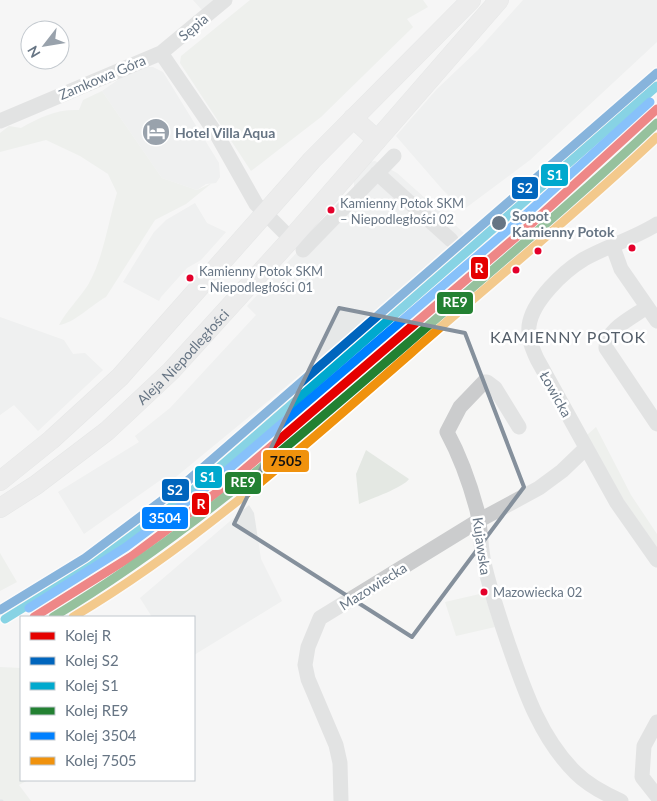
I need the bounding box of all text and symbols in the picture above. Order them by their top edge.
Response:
street label: Sępia [175,10,211,44]
north arrow [20,20,70,70]
text: N [23,43,43,61]
street label: Zamkowa Góra [56,51,148,103]
hotel icon: Hotel Villa Aqua [141,117,171,147]
place label: Hotel Villa Aqua [175,124,275,141]
line badge: S1 [540,163,569,187]
text: S1 [547,166,563,183]
line badge: S2 [511,176,539,200]
text: S2 [517,179,533,196]
place label: Kamienny Potok SKM – Niepodległości 02 [340,195,464,227]
marker: Kamienny Potok SKM – Niepodległości 02 [326,205,336,215]
place label: Sopot Kamienny Potok [512,207,615,240]
marker: Sopot Kamienny Potok [490,214,508,232]
unlabelled marker [627,243,637,253]
unlabelled marker [533,246,543,256]
line badge: R [470,256,489,280]
text: R [474,259,484,276]
place label: Kamienny Potok SKM – Niepodległości 01 [199,263,323,295]
unlabelled marker [511,265,521,275]
marker: Kamienny Potok SKM – Niepodległości 01 [185,273,195,283]
line badge: RE9 [436,291,474,315]
text: RE9 [442,293,468,310]
street label: Aleja Niepodległości [133,305,232,408]
district label: KAMIENNY POTOK [490,327,646,346]
street label: Łowicka [536,368,576,420]
line badge: 7505 [262,449,310,473]
text: 7505 [270,452,302,469]
line badge: S1 [194,465,223,489]
text: S1 [200,468,216,485]
line badge: RE9 [224,471,262,495]
text: RE9 [230,473,256,490]
line badge: S2 [161,478,190,502]
text: S2 [167,481,183,498]
line badge: R [191,492,210,516]
text: R [196,495,206,512]
line badge: 3504 [141,506,189,530]
text: 3504 [149,509,181,526]
street label: Kujawska [470,516,494,576]
street label: Mazowiecka [336,559,410,613]
place label: Mazowiecka 02 [493,584,582,600]
marker: Mazowiecka 02 [479,587,489,597]
legend [20,616,195,781]
text: Kolej R [65,626,112,644]
text: Kolej S2 [65,651,119,669]
text: Kolej S1 [65,676,119,694]
text: Kolej RE9 [65,701,129,719]
text: Kolej 3504 [65,726,137,744]
text: Kolej 7505 [65,751,137,769]

